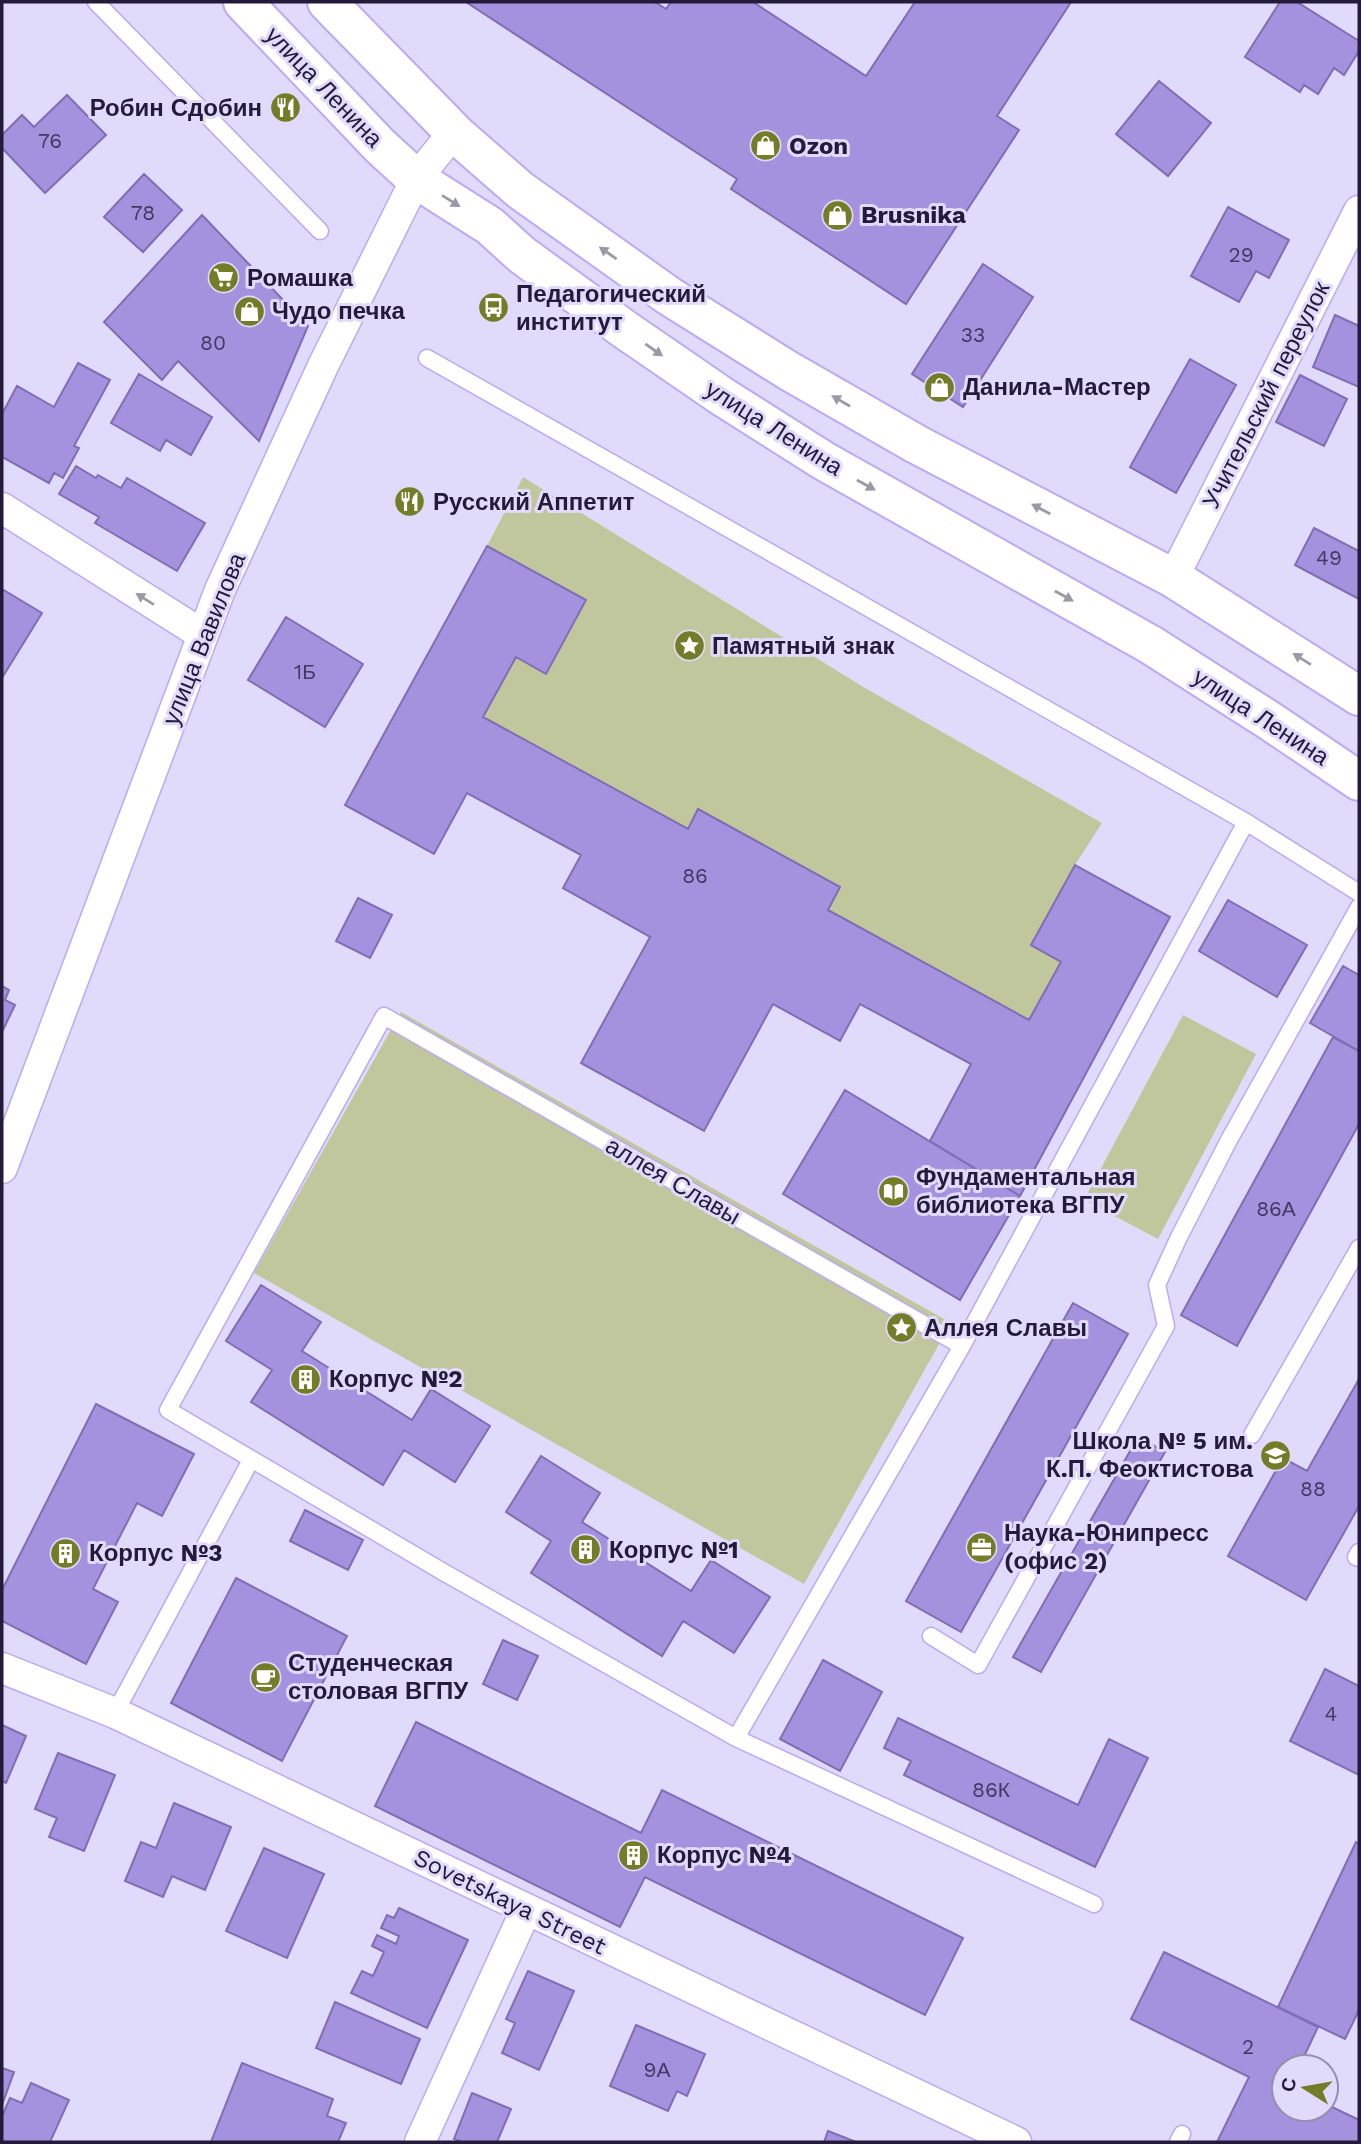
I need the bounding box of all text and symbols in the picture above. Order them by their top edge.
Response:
street label: улица Ленина [260,21,389,153]
restaurant icon: Робин Сдобин [268,91,302,125]
place label: Робин Сдобин [90,94,262,122]
house number: 76 [38,128,62,153]
shop icon: Ozon [749,129,783,163]
place label: Ozon [789,132,848,160]
one-way arrow [441,194,460,207]
shop icon: Brusnika [821,198,855,232]
house number: 78 [131,200,155,225]
place label: Brusnika [861,201,966,229]
house number: 29 [1228,242,1254,267]
one-way arrow [599,246,617,260]
supermarket icon: Ромашка [207,261,241,295]
place label: Ромашка [247,264,354,292]
street label: Учительский переулок [1197,276,1336,513]
place label: Педагогический институт [516,280,706,336]
bus stop icon: Педагогический институт [476,291,510,325]
shop icon: Чудо печка [232,294,266,328]
place label: Чудо печка [272,297,406,325]
house number: 33 [961,322,985,347]
house number: 80 [200,330,226,355]
one-way arrow [644,343,663,356]
shop icon: Данила-Мастер [923,370,957,404]
place label: Данила-Мастер [963,373,1151,401]
street label: улица Ленина [700,375,848,482]
one-way arrow [831,395,851,407]
one-way arrow [857,479,876,491]
restaurant icon: Русский Аппетит [393,485,427,519]
place label: Русский Аппетит [433,488,635,516]
one-way arrow [1031,503,1051,515]
house number: 49 [1316,545,1342,570]
street label: улица Вавилова [157,548,252,729]
one-way arrow [1055,590,1074,602]
one-way arrow [136,592,155,605]
place icon: Памятный знак [672,629,706,663]
place label: Памятный знак [712,632,895,660]
one-way arrow [1292,653,1311,666]
house number: 1Б [294,659,316,684]
street label: улица Ленина [1188,663,1335,772]
house number: 86 [682,863,708,888]
street label: аллея Славы [601,1131,745,1231]
place label: Фундаментальная библиотека ВГПУ [916,1163,1135,1219]
library icon: Фундаментальная библиотека ВГПУ [876,1174,910,1208]
house number: 86А [1256,1196,1296,1221]
place icon: Аллея Славы [884,1311,918,1345]
place label: Аллея Славы [924,1314,1087,1342]
building icon: Корпус №2 [289,1362,323,1396]
place label: Корпус №2 [329,1365,463,1393]
place label: Школа № 5 им. К.П. Феоктистова [1046,1427,1254,1483]
school or university icon: Школа № 5 им. К.П. Феоктистова [1259,1438,1293,1472]
house number: 88 [1300,1476,1326,1501]
place label: Наука-Юнипресс (офис 2) [1004,1519,1209,1575]
office icon: Наука-Юнипресс (офис 2) [964,1530,998,1564]
building icon: Корпус №1 [569,1533,603,1567]
building icon: Корпус №3 [49,1536,83,1570]
place label: Корпус №1 [609,1536,739,1564]
place label: Корпус №3 [89,1539,223,1567]
place label: Студенческая столовая ВГПУ [288,1649,469,1705]
cafe icon: Студенческая столовая ВГПУ [248,1660,282,1694]
house number: 4 [1325,1701,1337,1726]
house number: 86К [972,1777,1011,1802]
building icon: Корпус №4 [617,1838,651,1872]
place label: Корпус №4 [657,1841,792,1869]
street label: Sovetskaya Street [409,1843,611,1961]
house number: 2 [1242,2034,1254,2059]
north arrow [1270,2053,1340,2123]
house number: 9А [644,2057,670,2082]
text: С [1276,2076,1301,2094]

